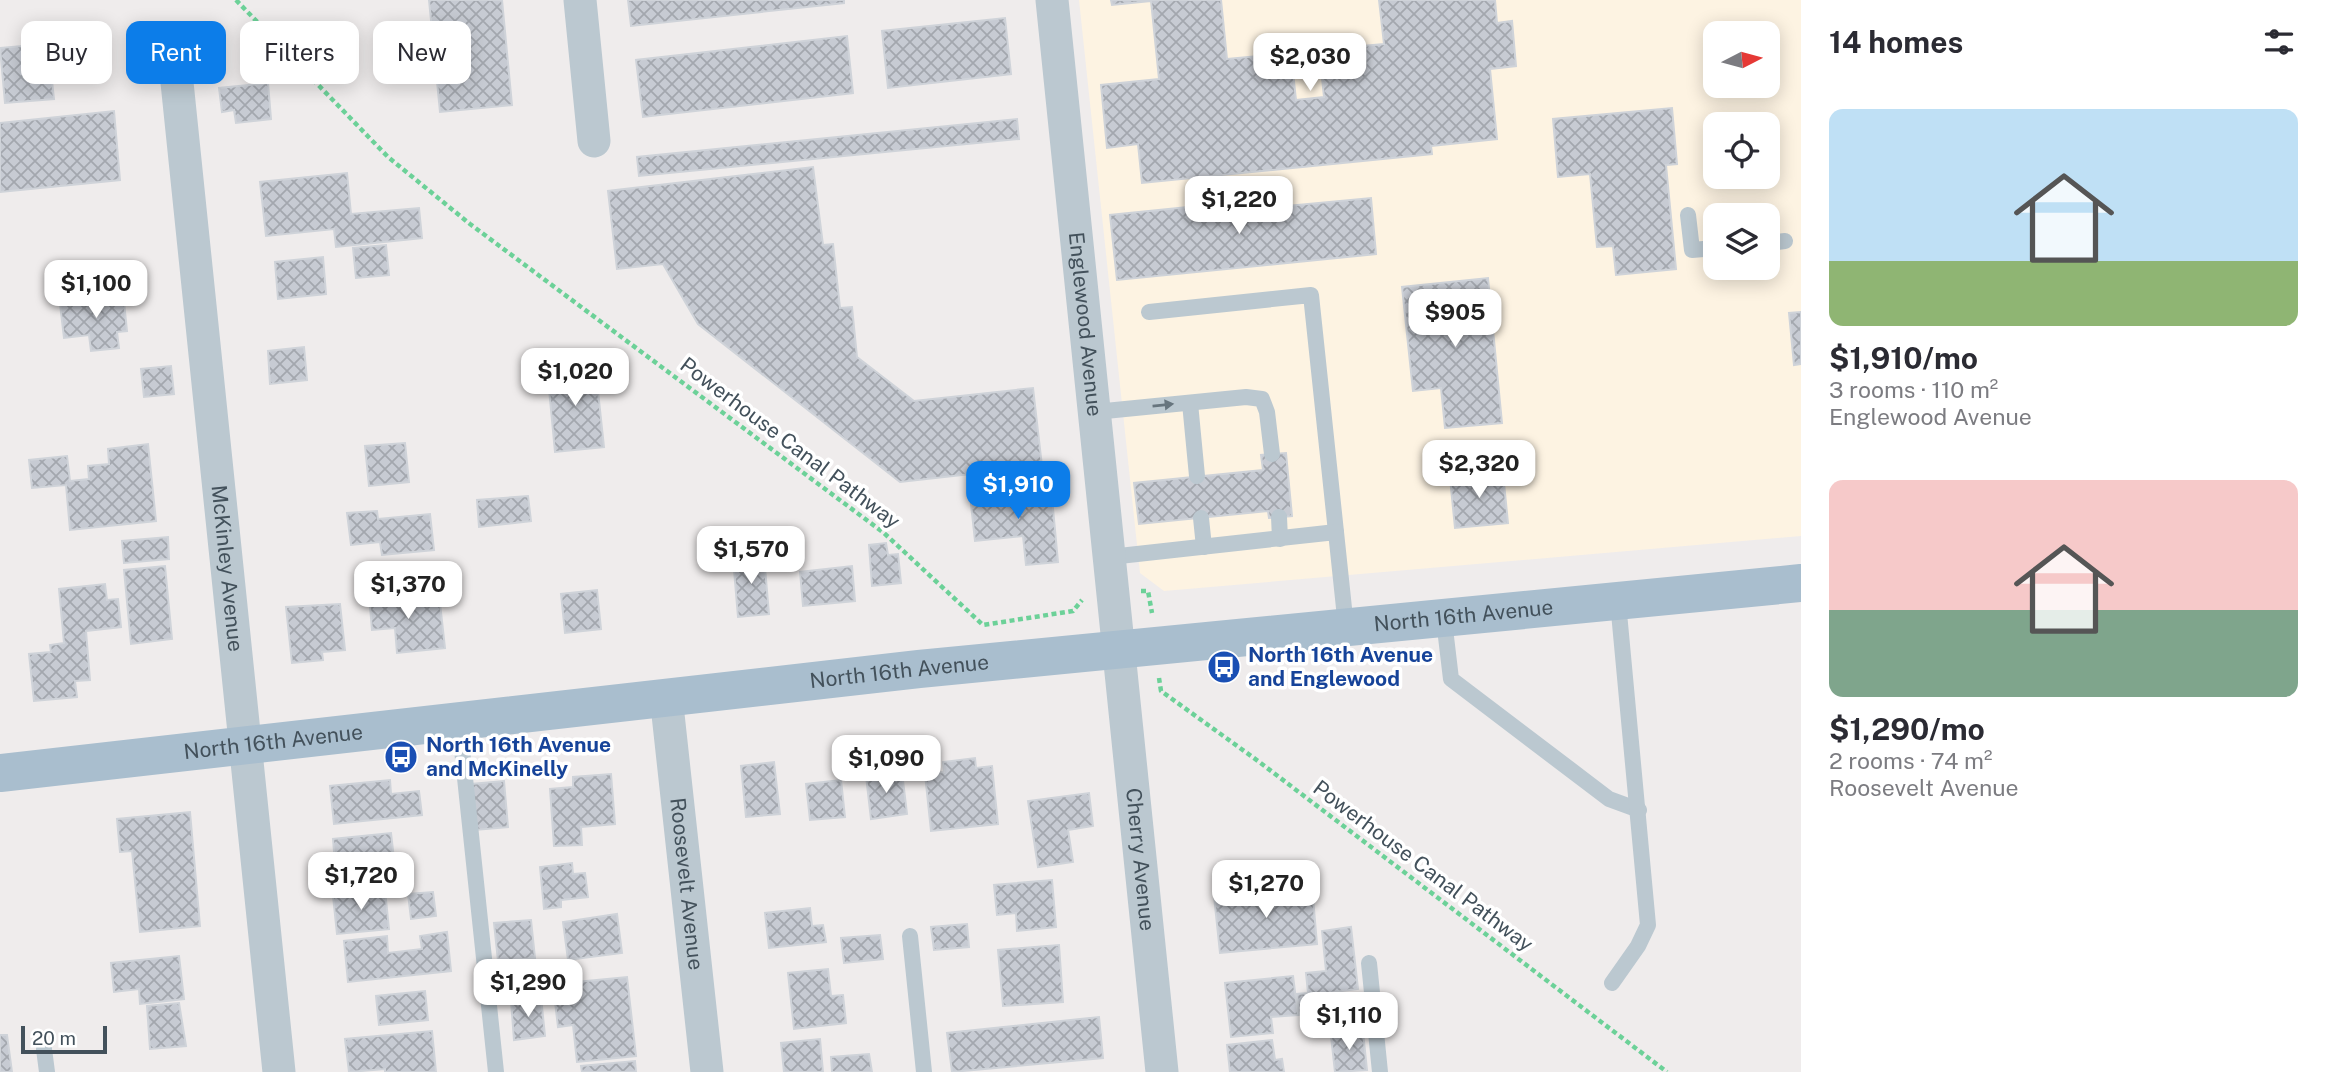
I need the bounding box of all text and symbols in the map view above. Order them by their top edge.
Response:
chip: Buy [21,21,112,84]
chip: Rent [126,21,226,84]
chip: Filters [240,21,359,84]
chip: New [373,21,471,84]
north arrow [1703,21,1780,98]
map controls [1703,21,1780,280]
icon: filters [2260,23,2298,61]
text: 14 homes [1829,24,1963,60]
pin: $2,030 [1253,34,1367,93]
text: $2,030 [1269,42,1351,69]
button: locate [1703,112,1780,189]
icon: home [2001,155,2127,281]
pin: $1,220 [1182,176,1296,236]
text: $1,220 [1201,185,1277,212]
button: layers [1703,203,1780,280]
street label: Englewood Avenue [1064,231,1108,418]
pin: $1,100 [39,260,153,320]
text: $1,100 [60,269,132,296]
pin: $905 [1414,290,1496,349]
text: $905 [1424,298,1486,325]
text: $1,910/mo [1829,340,1978,376]
pin: $1,020 [518,348,632,408]
street label: Powerhouse Canal Pathway [675,352,905,533]
text: $1,020 [537,357,613,384]
text: 3 rooms · 110 m² [1829,376,1998,403]
one-way arrow [1153,400,1175,411]
text: Englewood Avenue [1829,403,2032,430]
pin: $2,320 [1422,440,1536,500]
text: $2,320 [1438,449,1520,476]
pin: $1,910 [961,462,1075,521]
text: $1,910 [982,470,1054,497]
street label: McKinley Avenue [207,484,249,653]
pin: $1,570 [694,526,808,586]
icon: home [2001,526,2127,652]
text: $1,570 [713,535,789,562]
pin: $1,370 [351,562,465,621]
text: $1,370 [370,570,446,597]
street label: North 16th Avenue [1373,594,1554,637]
place label: North 16th Avenue and Englewood [1248,642,1433,691]
bus stop icon: North 16th Avenue and Englewood [1205,648,1243,686]
street label: North 16th Avenue [808,649,990,693]
text: $1,290/mo [1829,711,1985,747]
street label: North 16th Avenue [182,719,364,764]
place label: North 16th Avenue and McKinelly [426,732,611,781]
pin: $1,090 [829,736,943,795]
bus stop icon: North 16th Avenue and McKinelly [382,738,420,776]
text: $1,090 [848,744,924,771]
text: 2 rooms · 74 m² [1829,747,1992,774]
text: Roosevelt Avenue [1829,774,2019,801]
street label: Powerhouse Canal Pathway [1308,775,1538,956]
street label: Cherry Avenue [1121,787,1160,932]
street label: Roosevelt Avenue [665,796,709,971]
pin: $1,720 [304,852,418,912]
pin: $1,270 [1209,860,1323,920]
text: $1,720 [324,861,398,888]
text: $1,270 [1228,869,1304,896]
pin: $1,290 [471,960,585,1019]
text: $1,290 [490,968,566,995]
pin: $1,110 [1292,992,1406,1052]
text: $1,110 [1316,1001,1382,1028]
scale bar [21,1023,107,1055]
text: 20 m [32,1027,76,1049]

